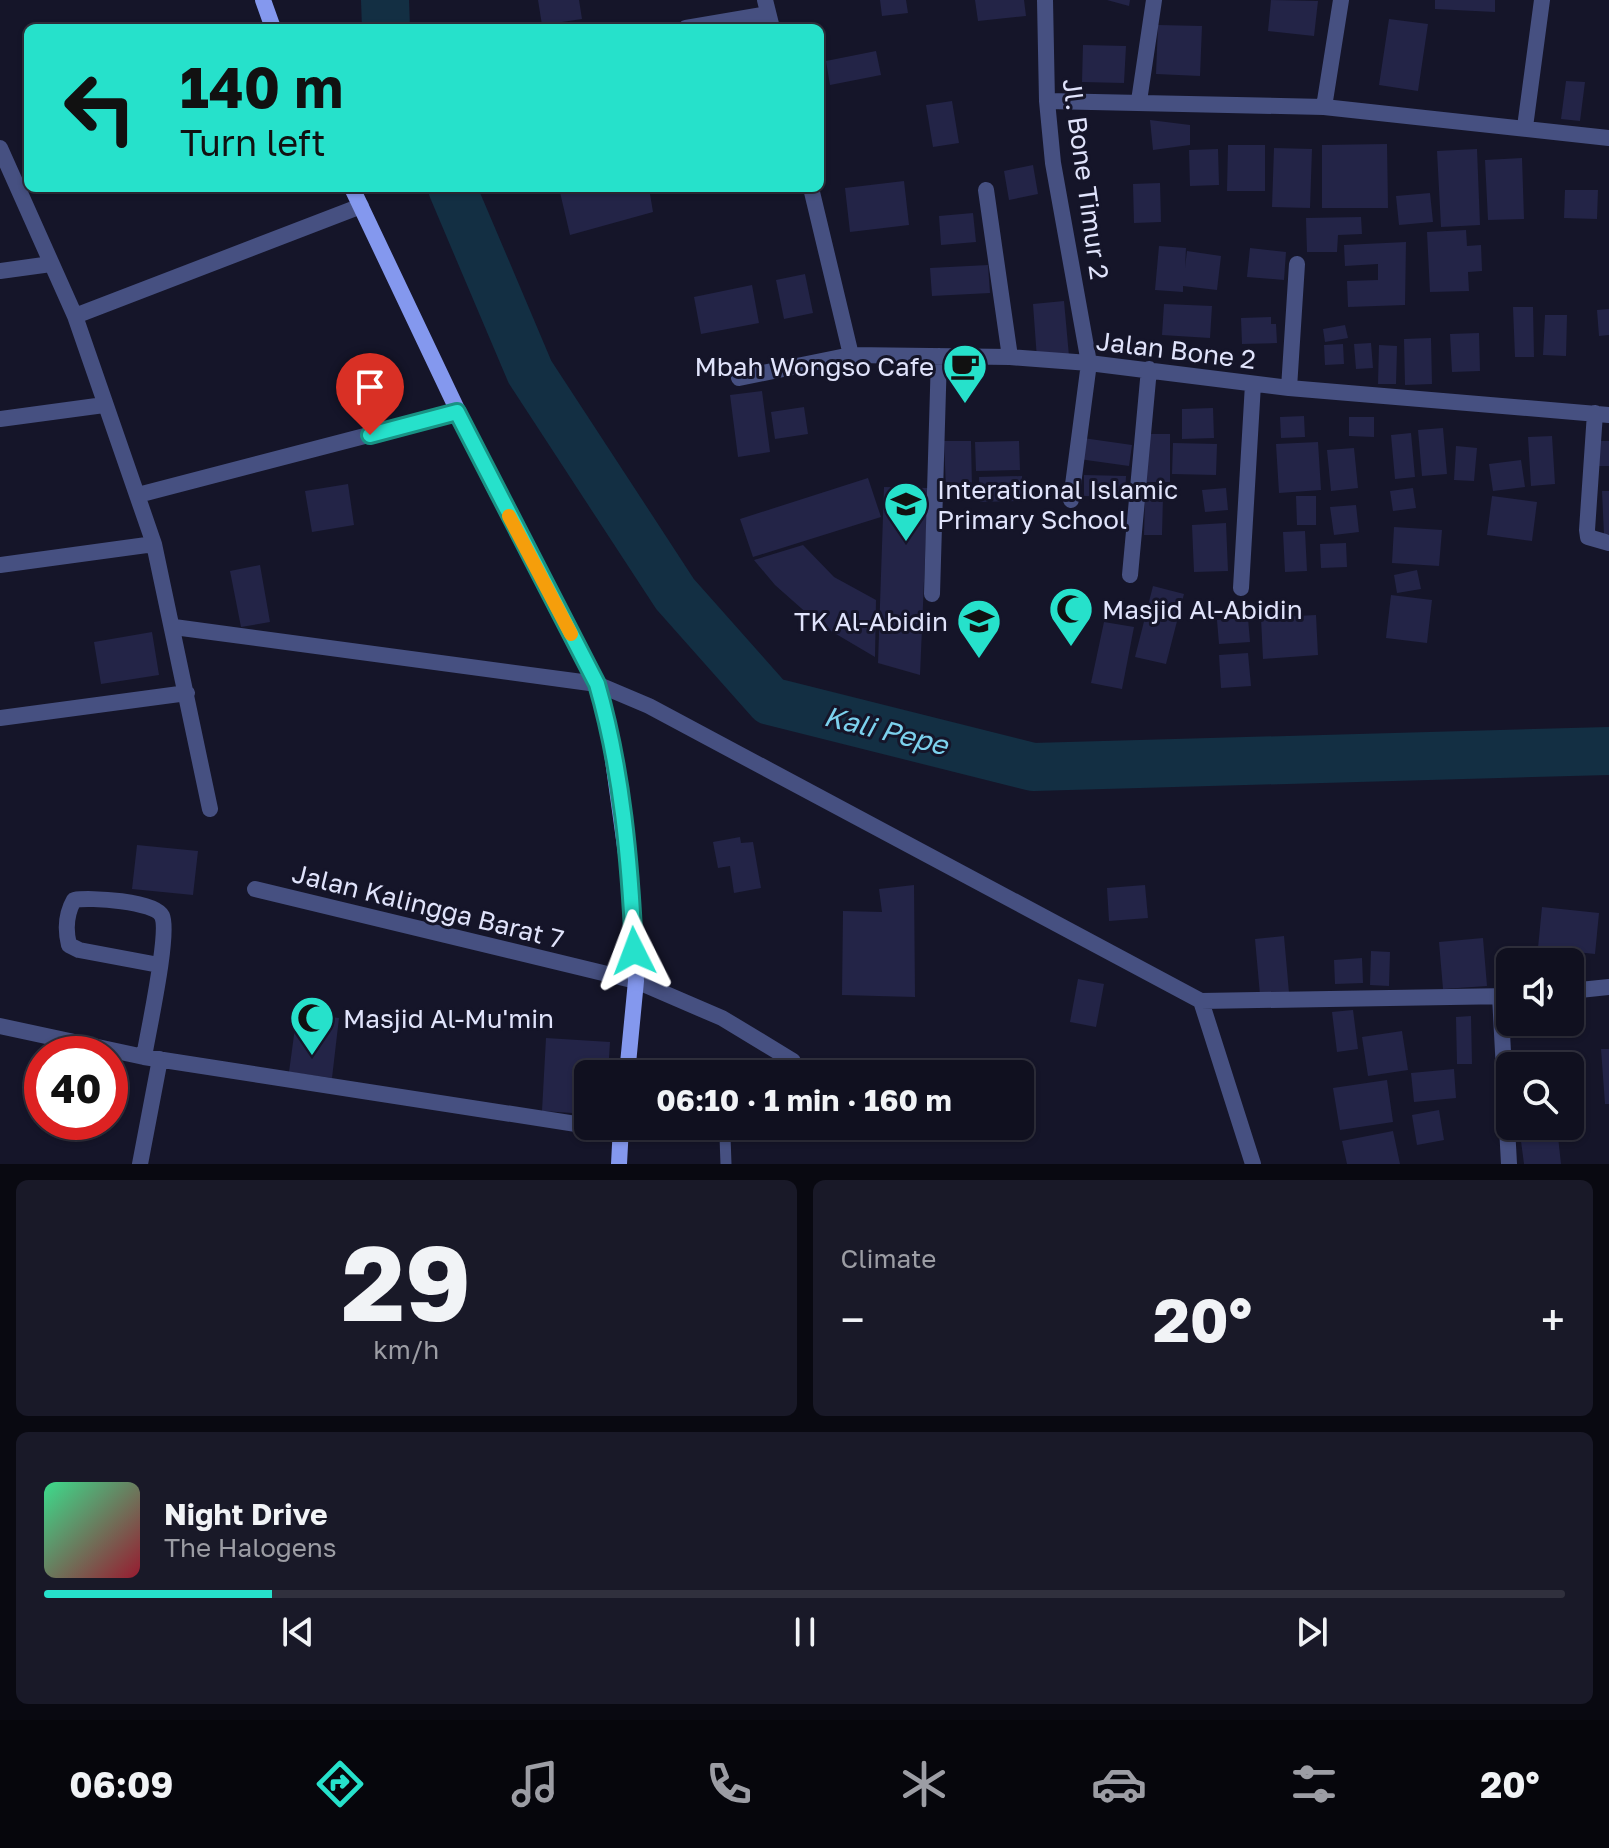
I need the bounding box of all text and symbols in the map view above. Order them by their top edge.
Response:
text: 140 m [180,53,343,120]
icon: left [48,56,152,160]
street label: Jl. Bone Timur 2 [1057,77,1115,281]
text: Turn left [180,121,326,164]
street label: Jalan Bone 2 [1095,325,1257,375]
cafe icon: Mbah Wongso Cafe [941,342,989,405]
place label: Mbah Wongso Cafe [694,351,934,382]
pin [336,353,404,435]
icon: arrive [348,365,392,409]
place label: Interational Islamic Primary School [937,474,1178,535]
school or university icon: Interational Islamic Primary School [882,480,930,543]
mosque icon: Masjid Al-Abidin [1047,585,1095,648]
place label: Masjid Al-Abidin [1102,594,1303,625]
school or university icon: TK Al-Abidin [955,597,1003,660]
place label: TK Al-Abidin [794,606,948,637]
water label: Kali Pepe [821,699,953,762]
street label: Jalan Kalingga Barat 7 [289,857,567,955]
position arrow [592,909,676,993]
map controls [1496,948,1584,1140]
button: sound [1496,948,1584,1036]
mosque icon: Masjid Al-Mu'min [288,994,336,1057]
place label: Masjid Al-Mu'min [343,1003,554,1034]
speed limit sign: 40 [24,1036,128,1140]
button: search [1496,1052,1584,1140]
text: 06:10 · 1 min · 160 m [656,1082,952,1118]
text: 29 [342,1219,471,1344]
text: Climate [841,1243,936,1274]
text: 20° [1153,1283,1252,1355]
text: − [841,1293,865,1346]
text: + [1541,1293,1565,1346]
text: km/h [373,1334,439,1365]
text: Night Drive [164,1496,328,1532]
text: The Halogens [164,1532,337,1563]
icon: previous [276,1610,320,1654]
icon: pause [783,1610,827,1654]
icon: next [1290,1610,1334,1654]
icon: directions [312,1756,368,1812]
icon: music [507,1756,563,1812]
icon: phone [701,1756,757,1812]
icon: climate [896,1756,952,1812]
icon: car [1091,1756,1147,1812]
icon: filters [1286,1756,1342,1812]
text: 06:09 [69,1763,173,1806]
text: 20° [1480,1763,1540,1806]

